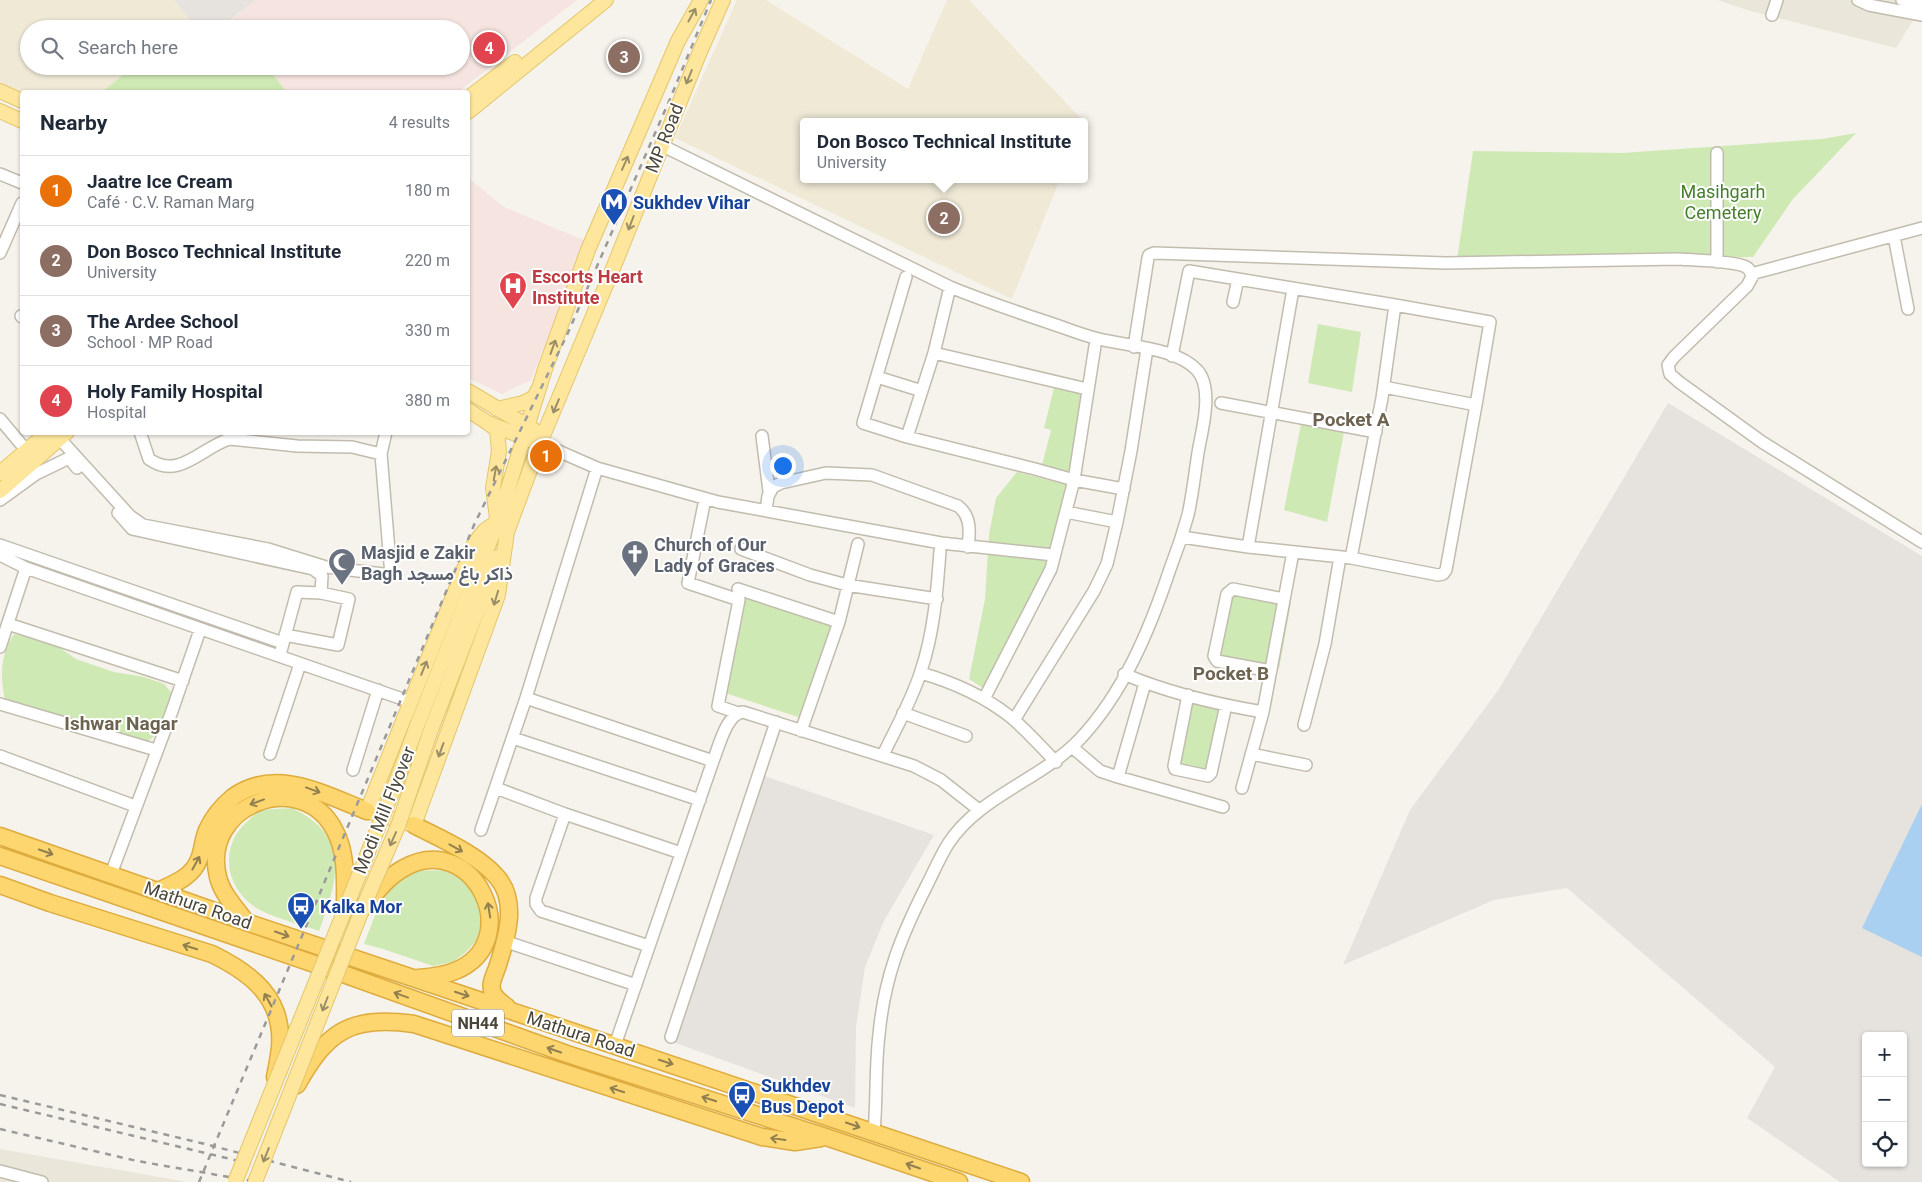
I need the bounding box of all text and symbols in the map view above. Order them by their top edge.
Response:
one-way arrow [687,8,697,23]
search box [20,20,470,75]
pin: 4 [473,29,505,67]
icon: search [38,34,66,62]
text: Search here [78,36,178,59]
pin: 3 [608,38,640,76]
one-way arrow [684,69,693,84]
street label: MP Road [641,100,687,176]
text: Nearby [40,111,107,135]
text: 4 results [389,113,450,132]
popup [800,118,1088,183]
text: Don Bosco Technical Institute [817,130,1071,153]
text: University [817,153,886,172]
one-way arrow [621,156,631,171]
text: Jaatre Ice Cream [87,170,233,193]
text: 1 [51,181,61,200]
text: 180 m [405,181,450,200]
park label: Masihgarh Cemetery [1681,181,1766,223]
metro station icon: Sukhdev Vihar [599,187,629,226]
place label: Sukhdev Vihar [633,192,750,213]
text: Café · C.V. Raman Marg [87,193,254,212]
pin: 2 [928,199,960,237]
one-way arrow [626,215,635,231]
text: Don Bosco Technical Institute [87,240,341,263]
text: 2 [51,251,61,270]
text: 220 m [405,251,450,270]
text: University [87,263,157,282]
place label: Escorts Heart Institute [532,266,643,308]
hospital icon: Escorts Heart Institute [498,271,528,310]
text: The Ardee School [87,310,239,333]
text: 3 [51,321,61,340]
text: 330 m [405,321,450,340]
text: School · MP Road [87,333,213,352]
one-way arrow [549,340,558,355]
text: Holy Family Hospital [87,380,263,403]
text: 4 [51,391,61,410]
text: 380 m [405,391,450,410]
one-way arrow [551,398,560,413]
text: Hospital [87,403,147,422]
district label: Pocket A [1313,408,1390,431]
pin: 1 [530,437,562,475]
your location [770,453,796,479]
one-way arrow [491,466,501,482]
place label: Church of Our Lady of Graces [654,534,775,576]
church icon: Church of Our Lady of Graces [620,539,650,578]
place label: Masjid e Zakir Bagh ذاکر باغ مسجد [361,542,513,586]
mosque icon: Masjid e Zakir Bagh ذاکر باغ مسجد [327,547,357,586]
one-way arrow [491,589,501,605]
one-way arrow [420,661,430,676]
district label: Pocket B [1193,662,1269,685]
district label: Ishwar Nagar [64,712,178,735]
one-way arrow [436,742,445,758]
street label: Modi Mill Flyover [349,743,419,877]
one-way arrow [306,787,321,796]
one-way arrow [250,798,266,807]
one-way arrow [387,831,396,846]
one-way arrow [449,843,464,853]
one-way arrow [38,848,53,857]
one-way arrow [191,855,201,870]
street label: Mathura Road [141,877,255,933]
bus stop icon: Kalka Mor [286,891,316,930]
place label: Kalka Mor [320,896,402,917]
one-way arrow [483,902,493,918]
one-way arrow [274,929,290,939]
one-way arrow [182,942,198,952]
one-way arrow [394,990,409,999]
one-way arrow [453,990,469,999]
one-way arrow [263,993,273,1007]
one-way arrow [320,996,329,1011]
street label: Mathura Road [524,1007,638,1061]
road number: NH44 [452,1010,504,1036]
map controls [1862,1032,1907,1167]
button: + [1862,1032,1907,1077]
one-way arrow [547,1044,563,1054]
one-way arrow [657,1057,673,1067]
place label: Sukhdev Bus Depot [761,1075,844,1117]
button: − [1862,1077,1907,1122]
bus stop icon: Sukhdev Bus Depot [727,1080,757,1119]
one-way arrow [609,1085,625,1095]
one-way arrow [701,1094,717,1104]
one-way arrow [845,1121,860,1130]
button: locate [1862,1122,1907,1167]
one-way arrow [770,1134,786,1144]
one-way arrow [261,1147,270,1162]
one-way arrow [906,1161,922,1171]

